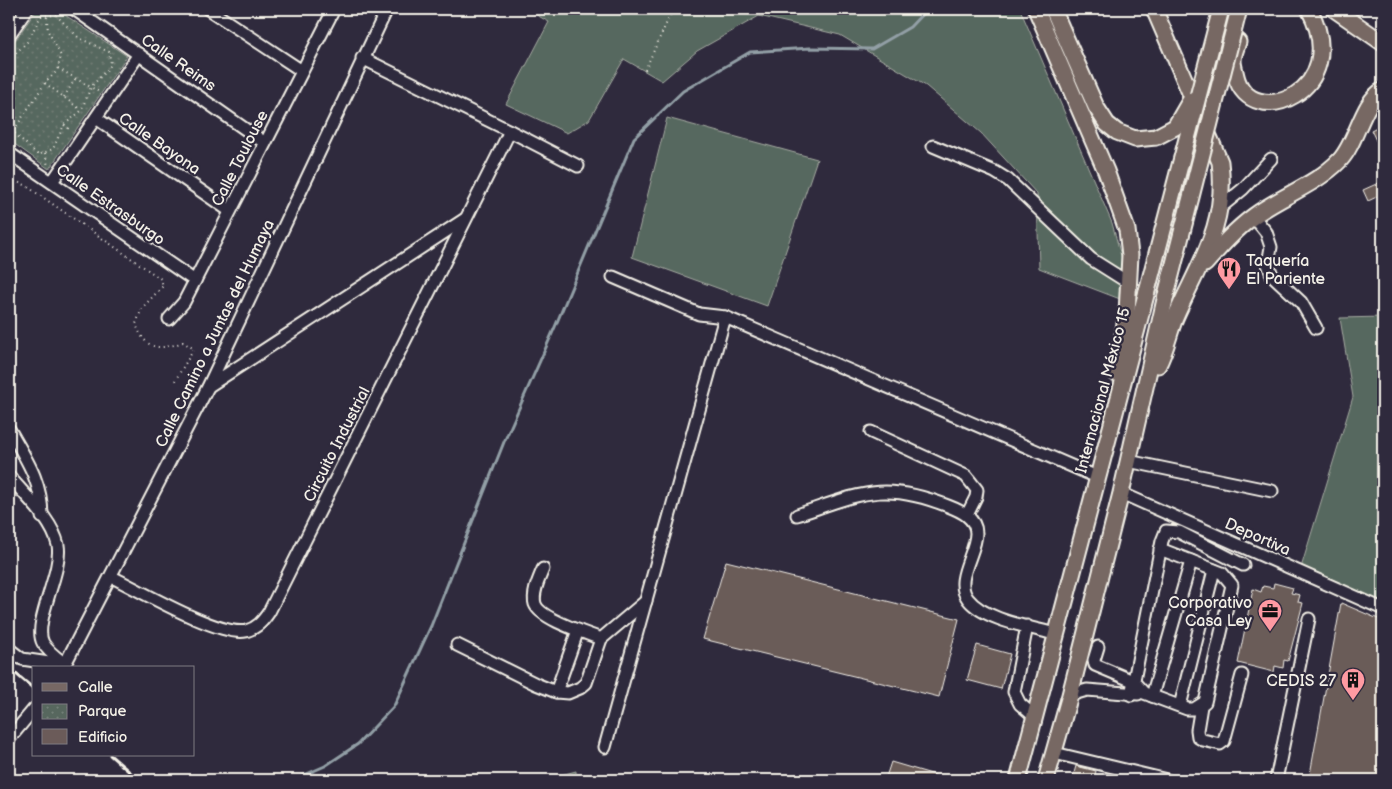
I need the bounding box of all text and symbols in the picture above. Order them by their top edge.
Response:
street label: Calle Reims [137,30,219,96]
street label: Calle Toulouse [208,107,273,210]
street label: Calle Bayona [115,109,204,179]
street label: Calle Estrasburgo [52,161,168,250]
street label: Calle Camino a Juntas del Humaya [152,217,279,451]
place label: Taquería El Pariente [1246,252,1325,289]
restaurant icon: Taquería El Pariente [1216,256,1242,290]
street label: Internacional México 15 [1072,305,1135,475]
street label: Circuito Industrial [300,384,375,505]
street label: Deportiva [1222,514,1293,560]
place label: Corporativo Casa Ley [1168,594,1253,631]
office icon: Corporativo Casa Ley [1257,598,1283,632]
legend [32,666,195,756]
building icon: CEDIS 27 [1340,667,1366,701]
place label: CEDIS 27 [1266,672,1336,691]
text: Calle [78,678,113,697]
text: Parque [78,702,127,721]
text: Edificio [78,728,127,747]

